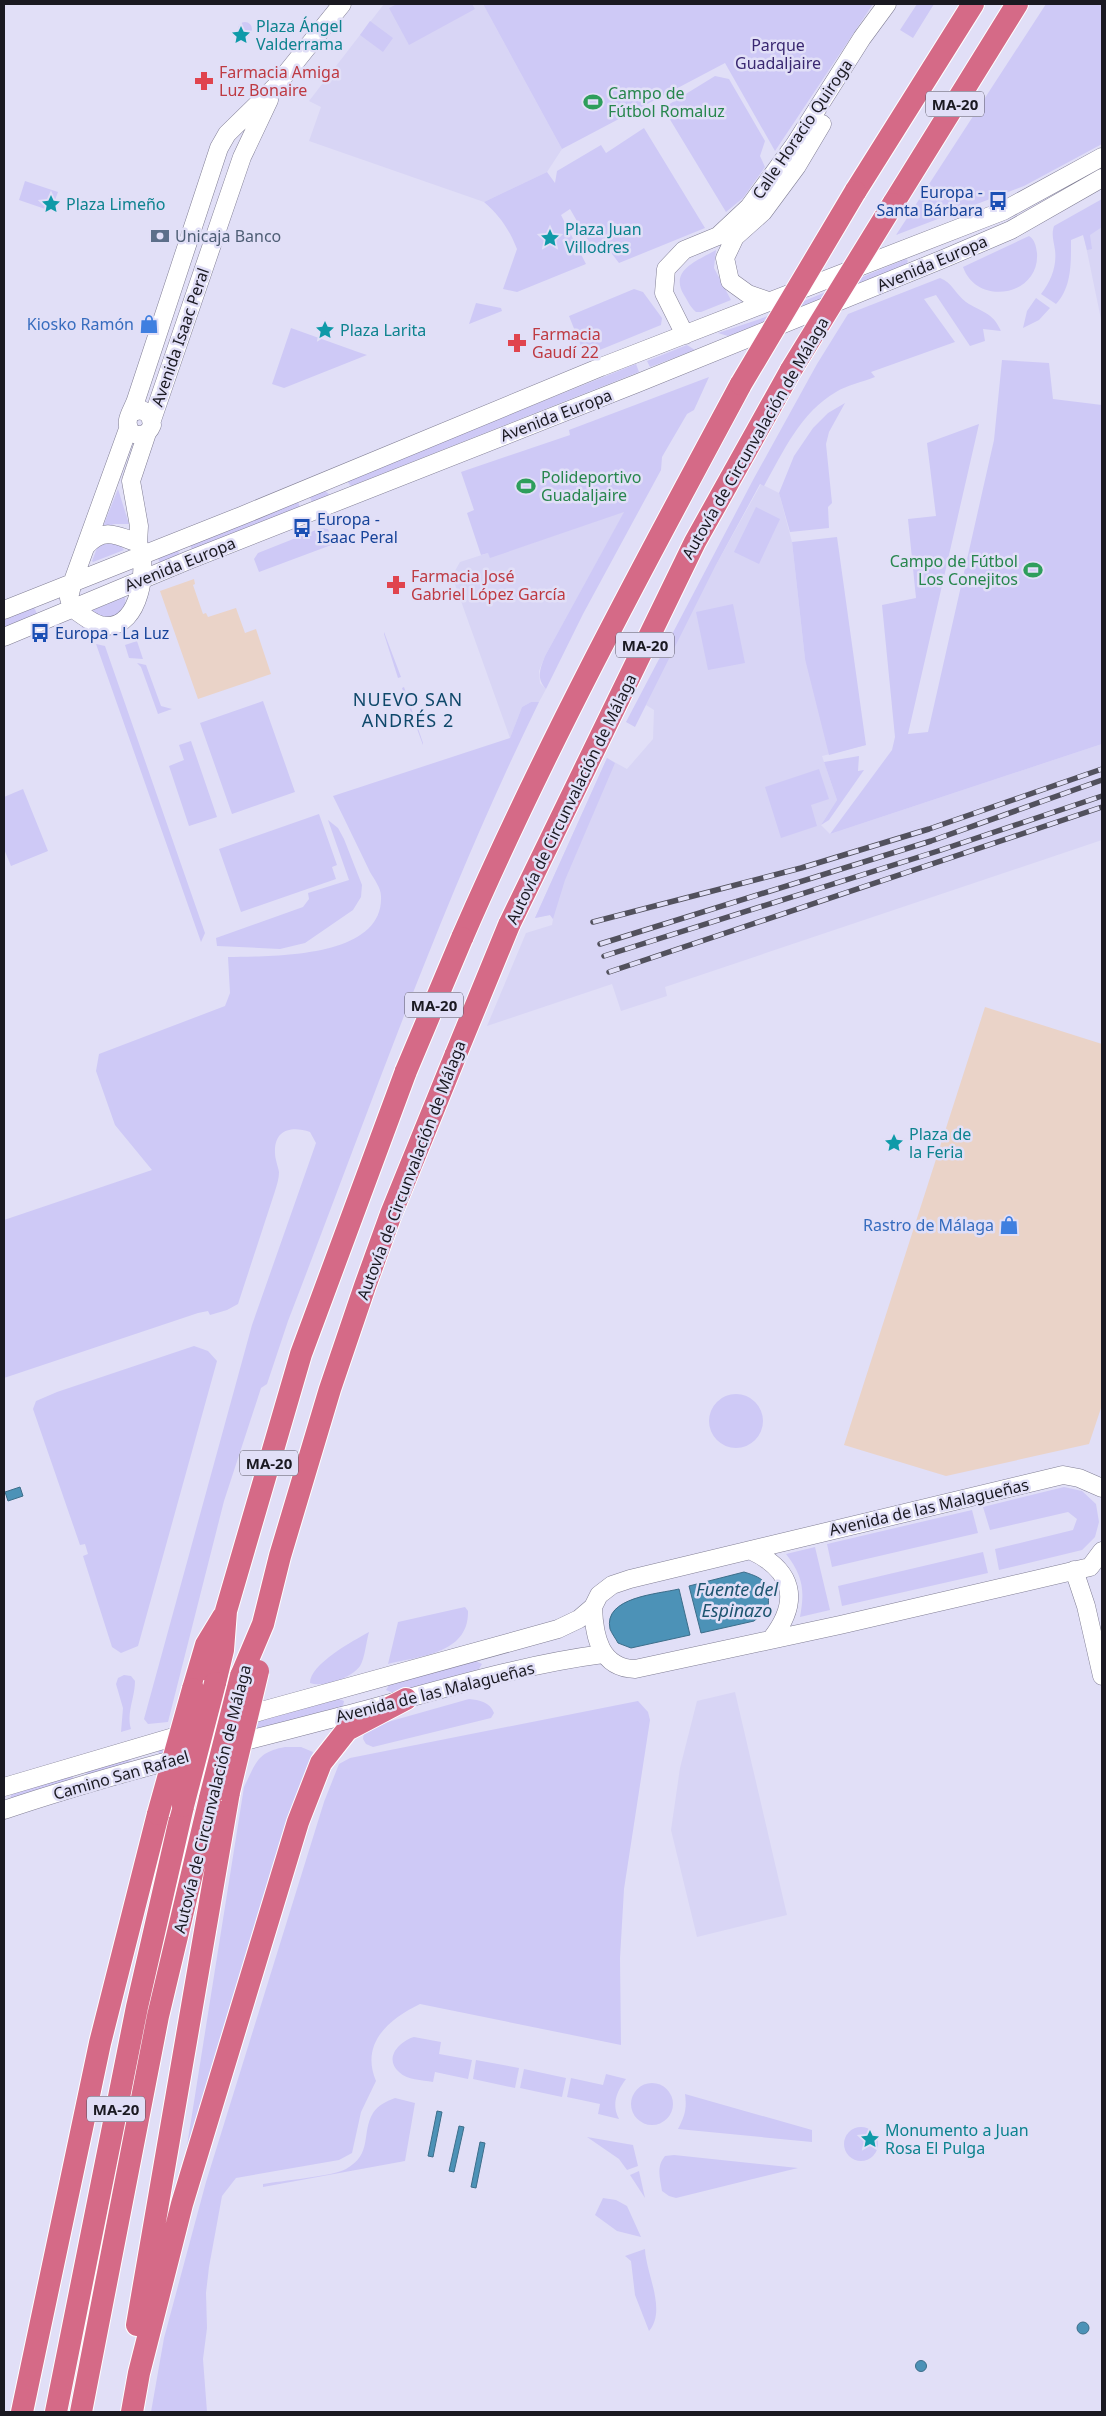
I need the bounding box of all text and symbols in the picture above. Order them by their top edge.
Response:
place label: Plaza Ángel Valderrama [256,15,343,55]
place icon: Plaza Ángel Valderrama [230,24,252,46]
park label: Parque Guadaljaire [735,34,821,74]
street label: Calle Horacio Quiroga [747,55,857,203]
place label: Farmacia Amiga Luz Bonaire [219,61,340,101]
pharmacy icon: Farmacia Amiga Luz Bonaire [193,70,215,92]
place label: Campo de Fútbol Romaluz [608,82,725,122]
sports icon: Campo de Fútbol Romaluz [582,91,604,113]
road number: MA-20 [926,92,984,116]
place label: Europa - Santa Bárbara [876,181,983,221]
bus stop icon: Europa - Santa Bárbara [987,190,1009,212]
place icon: Plaza Limeño [40,193,62,215]
place label: Plaza Limeño [66,193,166,215]
place label: Plaza Juan Villodres [565,218,642,258]
bank icon: Unicaja Banco [149,225,171,247]
place label: Unicaja Banco [175,225,281,247]
place icon: Plaza Juan Villodres [539,227,561,249]
street label: Avenida Europa [873,230,991,296]
street label: Avenida Isaac Peral [146,265,214,409]
place label: Kiosko Ramón [27,313,134,335]
shop icon: Kiosko Ramón [138,313,160,335]
street label: Autovía de Circunvalación de Málaga [677,313,833,563]
place icon: Plaza Larita [314,319,336,341]
place label: Plaza Larita [340,319,426,341]
place label: Farmacia Gaudí 22 [532,323,601,363]
pharmacy icon: Farmacia Gaudí 22 [506,332,528,354]
street label: Avenida Europa [497,384,615,446]
place label: Polideportivo Guadaljaire [541,466,641,506]
sports icon: Polideportivo Guadaljaire [515,475,537,497]
place label: Europa - Isaac Peral [317,508,398,548]
bus stop icon: Europa - Isaac Peral [291,517,313,539]
street label: Avenida Europa [121,532,239,596]
place label: Campo de Fútbol Los Conejitos [890,550,1018,590]
sports icon: Campo de Fútbol Los Conejitos [1022,559,1044,581]
place label: Farmacia José Gabriel López García [411,565,566,605]
pharmacy icon: Farmacia José Gabriel López García [385,574,407,596]
bus stop icon: Europa - La Luz [29,622,51,644]
place label: Europa - La Luz [55,622,169,644]
road number: MA-20 [616,632,674,658]
street label: Autovía de Circunvalación de Málaga [501,670,641,928]
district label: NUEVO SAN ANDRÉS 2 [353,687,463,732]
road number: MA-20 [405,992,463,1018]
street label: Autovía de Circunvalación de Málaga [351,1037,471,1303]
place label: Plaza de la Feria [909,1123,971,1163]
place icon: Plaza de la Feria [883,1132,905,1154]
place label: Rastro de Málaga [863,1214,994,1236]
shop icon: Rastro de Málaga [998,1214,1020,1236]
road number: MA-20 [240,1450,298,1476]
street label: Avenida de las Malagueñas [827,1473,1031,1541]
water label: Fuente del Espinazo [696,1577,778,1622]
street label: Avenida de las Malagueñas [333,1657,537,1727]
street label: Autovía de Circunvalación de Málaga [168,1663,256,1935]
street label: Camino San Rafael [51,1745,191,1805]
road number: MA-20 [87,2096,145,2122]
place label: Monumento a Juan Rosa El Pulga [885,2119,1029,2159]
place icon: Monumento a Juan Rosa El Pulga [859,2128,881,2150]

